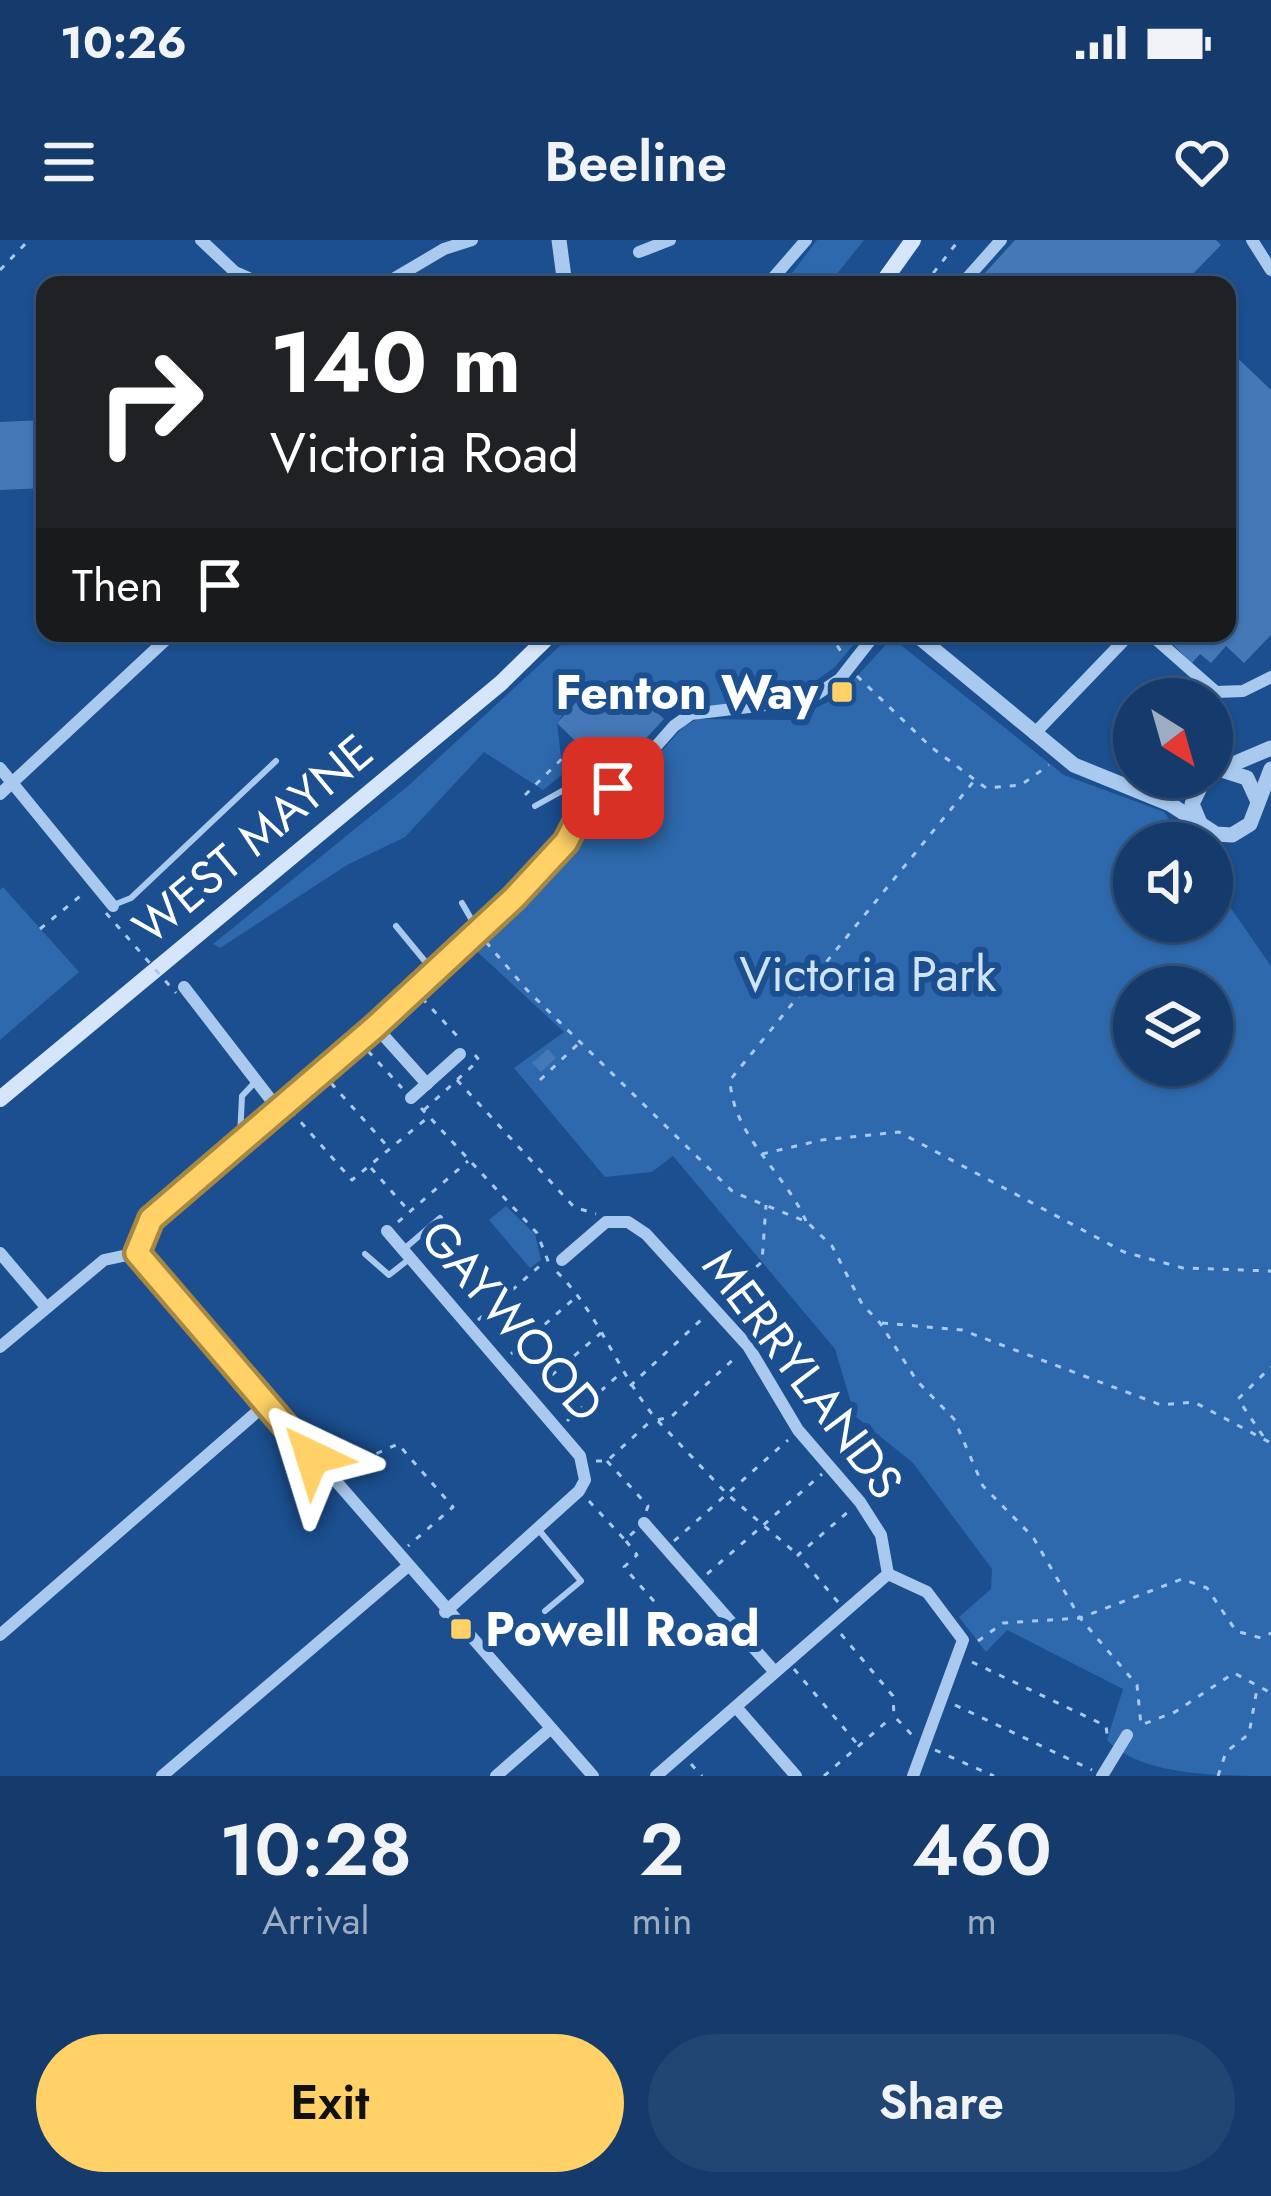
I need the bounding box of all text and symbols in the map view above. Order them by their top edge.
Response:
text: 10:26 [60,10,187,75]
text: Beeline [544,123,727,201]
icon: menu [36,129,102,195]
icon: heart [1169,129,1235,195]
text: 140 m [270,302,521,424]
icon: right [72,324,228,480]
text: Victoria Road [270,414,579,492]
icon: arrive [187,552,253,618]
text: Then [72,553,163,618]
place label: Fenton Way [555,658,819,727]
north arrow [1113,678,1233,798]
map controls [1113,678,1233,1086]
marker: Fenton Way [829,679,855,705]
street label: WEST MAYNE [118,718,388,960]
pin [562,737,664,839]
icon: arrive [580,755,646,821]
button: sound [1113,822,1233,942]
park label: Victoria Park [740,940,997,1009]
button: layers [1113,966,1233,1086]
street label: GAYWOOD [405,1205,619,1437]
street label: MERRYLANDS [686,1235,920,1513]
position arrow [249,1394,375,1520]
place label: Powell Road [485,1595,760,1664]
marker: Powell Road [448,1616,474,1642]
text: 10:28 [219,1798,412,1902]
text: 2 [639,1798,685,1902]
text: 460 [912,1798,1052,1902]
text: Arrival [262,1892,369,1949]
text: min [631,1892,692,1949]
text: m [967,1892,997,1949]
button: Exit [36,2034,624,2172]
button: Share [648,2034,1235,2172]

